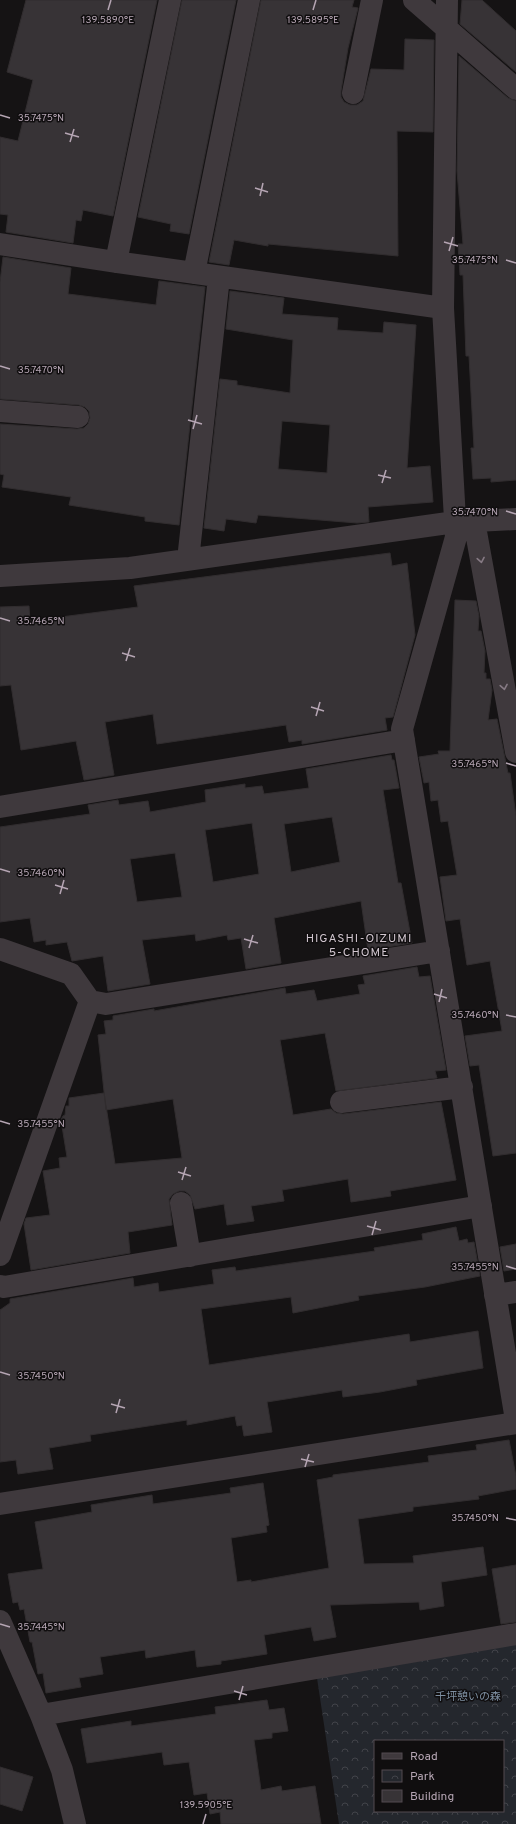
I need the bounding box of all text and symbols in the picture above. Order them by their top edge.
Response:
text: 139.5890°E [82,14,134,27]
text: 139.5895°E [287,14,339,27]
text: 35.7475°N [18,112,64,125]
text: 35.7475°N [452,254,498,267]
text: 35.7470°N [18,364,64,377]
text: 35.7470°N [452,506,498,519]
one-way arrow [476,556,484,563]
text: 35.7465°N [17,615,65,628]
one-way arrow [499,684,508,691]
text: 35.7465°N [451,758,499,771]
text: 35.7460°N [17,867,65,880]
district label: HIGASHI-OIZUMI 5-CHOME [306,931,412,961]
text: 35.7460°N [451,1009,499,1022]
text: 35.7455°N [17,1118,65,1131]
text: 35.7455°N [451,1261,499,1274]
text: 35.7450°N [17,1370,65,1383]
text: 35.7450°N [451,1512,499,1525]
text: 35.7445°N [17,1621,65,1634]
park label: 千坪憩いの森 [435,1690,501,1704]
legend [374,1740,504,1812]
text: Road [410,1749,438,1765]
text: Park [410,1769,435,1785]
text: Building [410,1789,454,1805]
text: 139.5905°E [180,1799,232,1812]

